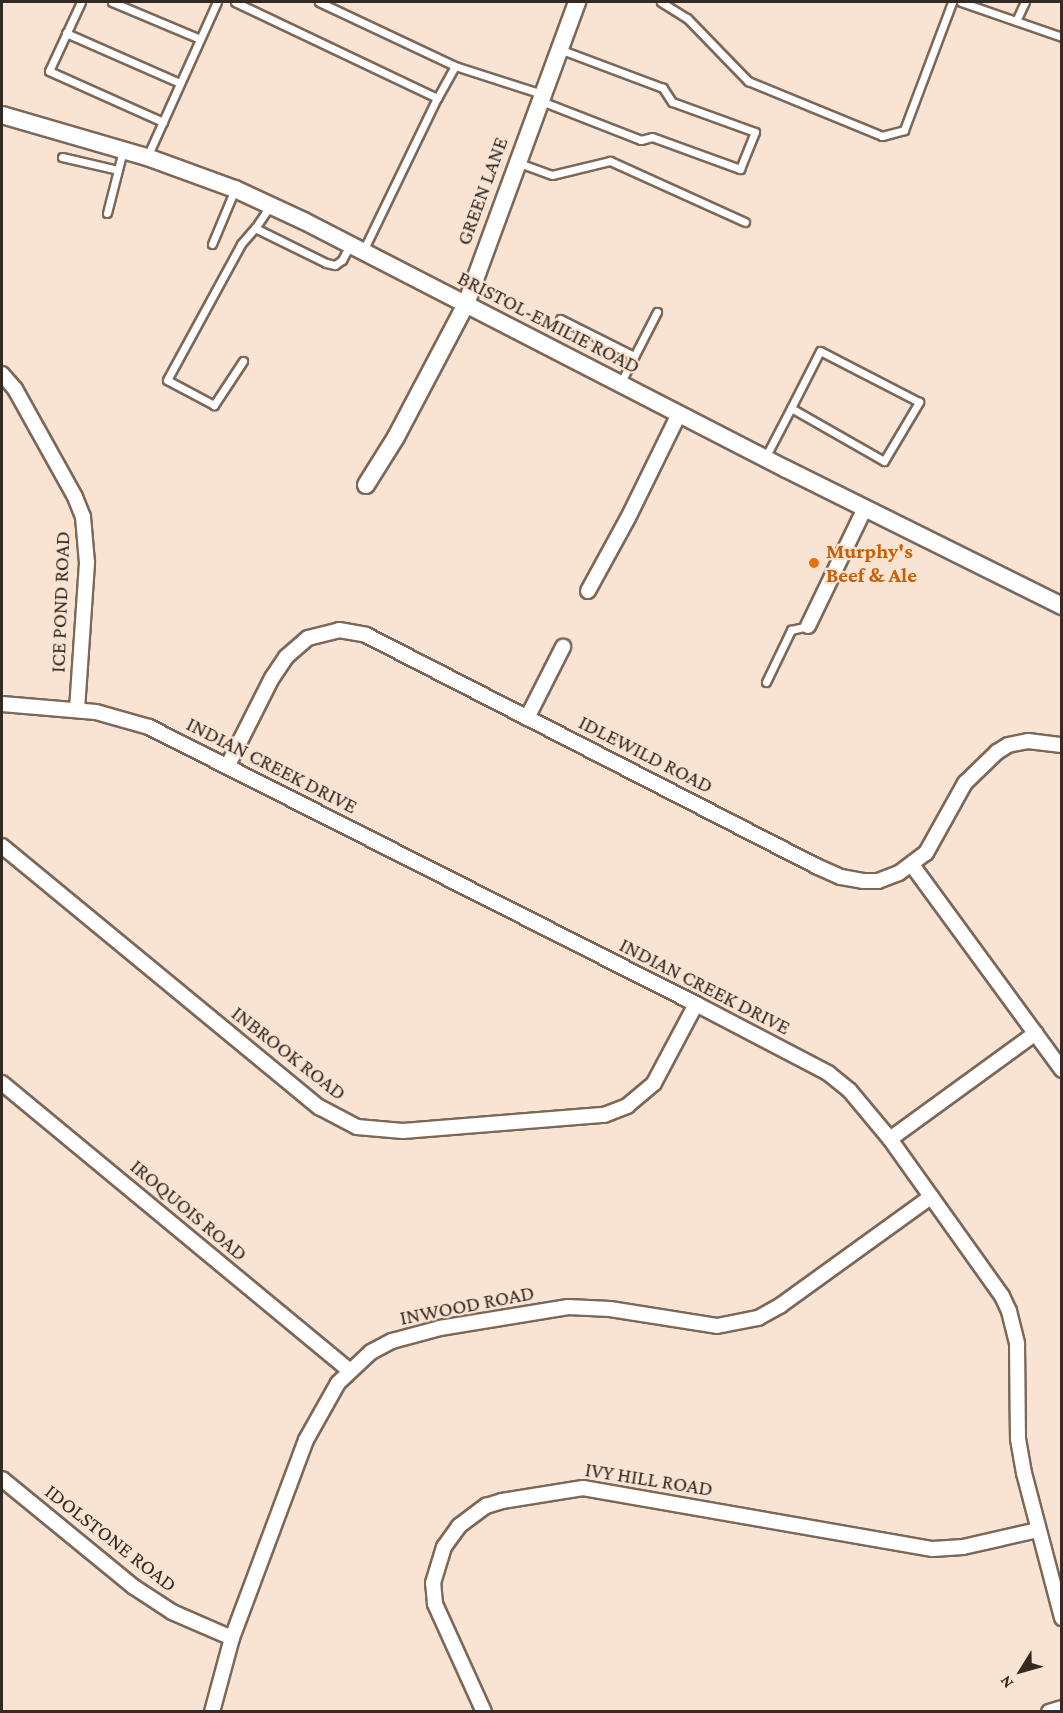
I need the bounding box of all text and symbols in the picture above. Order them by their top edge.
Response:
street label: GREEN LANE [451,134,513,248]
street label: BRISTOL-EMILIE ROAD [454,265,644,379]
street label: ICE POND ROAD [45,531,75,673]
place label: Murphy's Beef & Ale [826,538,917,588]
marker: Murphy's Beef & Ale [807,556,821,570]
street label: IDLEWILD ROAD [575,709,717,799]
street label: INDIAN CREEK DRIVE [182,711,362,819]
street label: INDIAN CREEK DRIVE [615,932,795,1040]
street label: INBROOK ROAD [227,1000,351,1106]
street label: IROQUOIS ROAD [125,1154,253,1266]
street label: INWOOD ROAD [398,1280,536,1330]
street label: IVY HILL ROAD [583,1456,715,1502]
street label: IDOLSTONE ROAD [40,1479,182,1597]
north arrow [991,1641,1051,1701]
text: N [996,1673,1016,1692]

